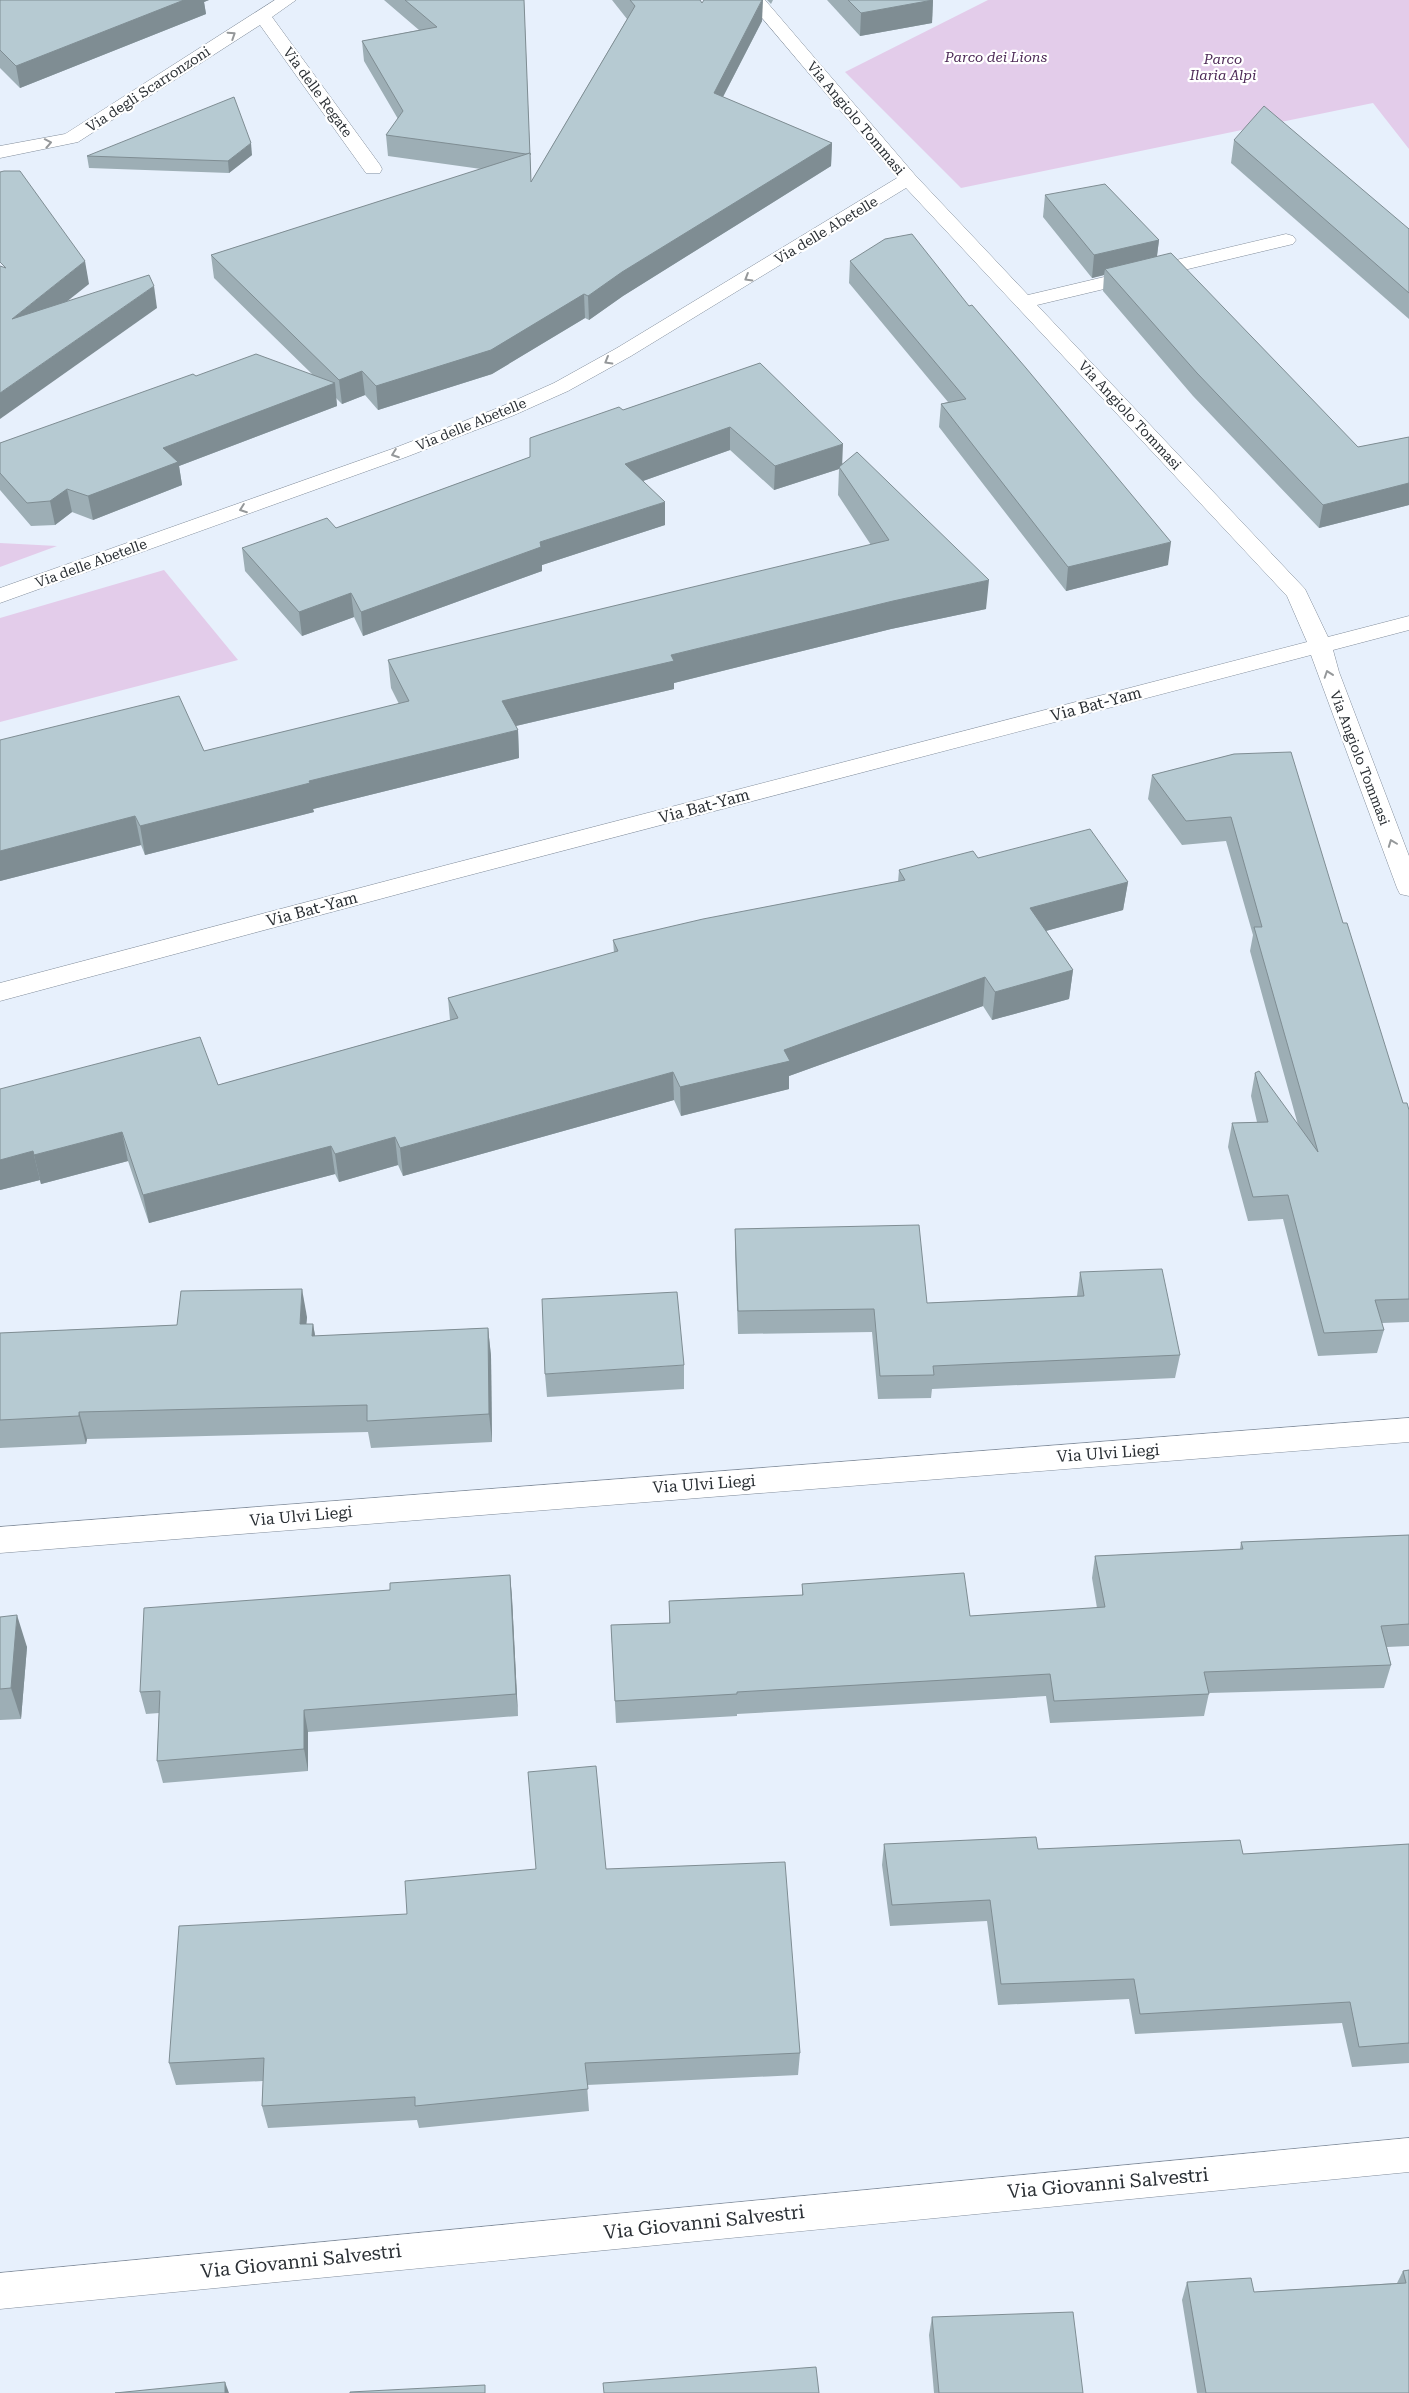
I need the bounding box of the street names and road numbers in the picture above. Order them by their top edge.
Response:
street label: Via degli Scarronzoni [83,43,213,135]
street label: Via delle Regate [280,44,356,140]
street label: Via Angiolo Tommasi [804,58,908,178]
street label: Via delle Abetelle [772,193,881,267]
street label: Via Angiolo Tommasi [1075,357,1185,473]
street label: Via delle Abetelle [414,394,529,453]
street label: Via delle Abetelle [33,535,149,591]
street label: Via Bat-Yam [1048,683,1144,725]
street label: Via Angiolo Tommasi [1327,688,1393,828]
street label: Via Bat-Yam [656,785,752,827]
street label: Via Bat-Yam [264,888,360,930]
street label: Via Ulvi Liegi [1056,1440,1160,1466]
street label: Via Ulvi Liegi [652,1471,756,1497]
street label: Via Ulvi Liegi [249,1502,353,1530]
street label: Via Giovanni Salvestri [1006,2163,1210,2203]
street label: Via Giovanni Salvestri [602,2200,806,2244]
street label: Via Giovanni Salvestri [199,2239,403,2283]

